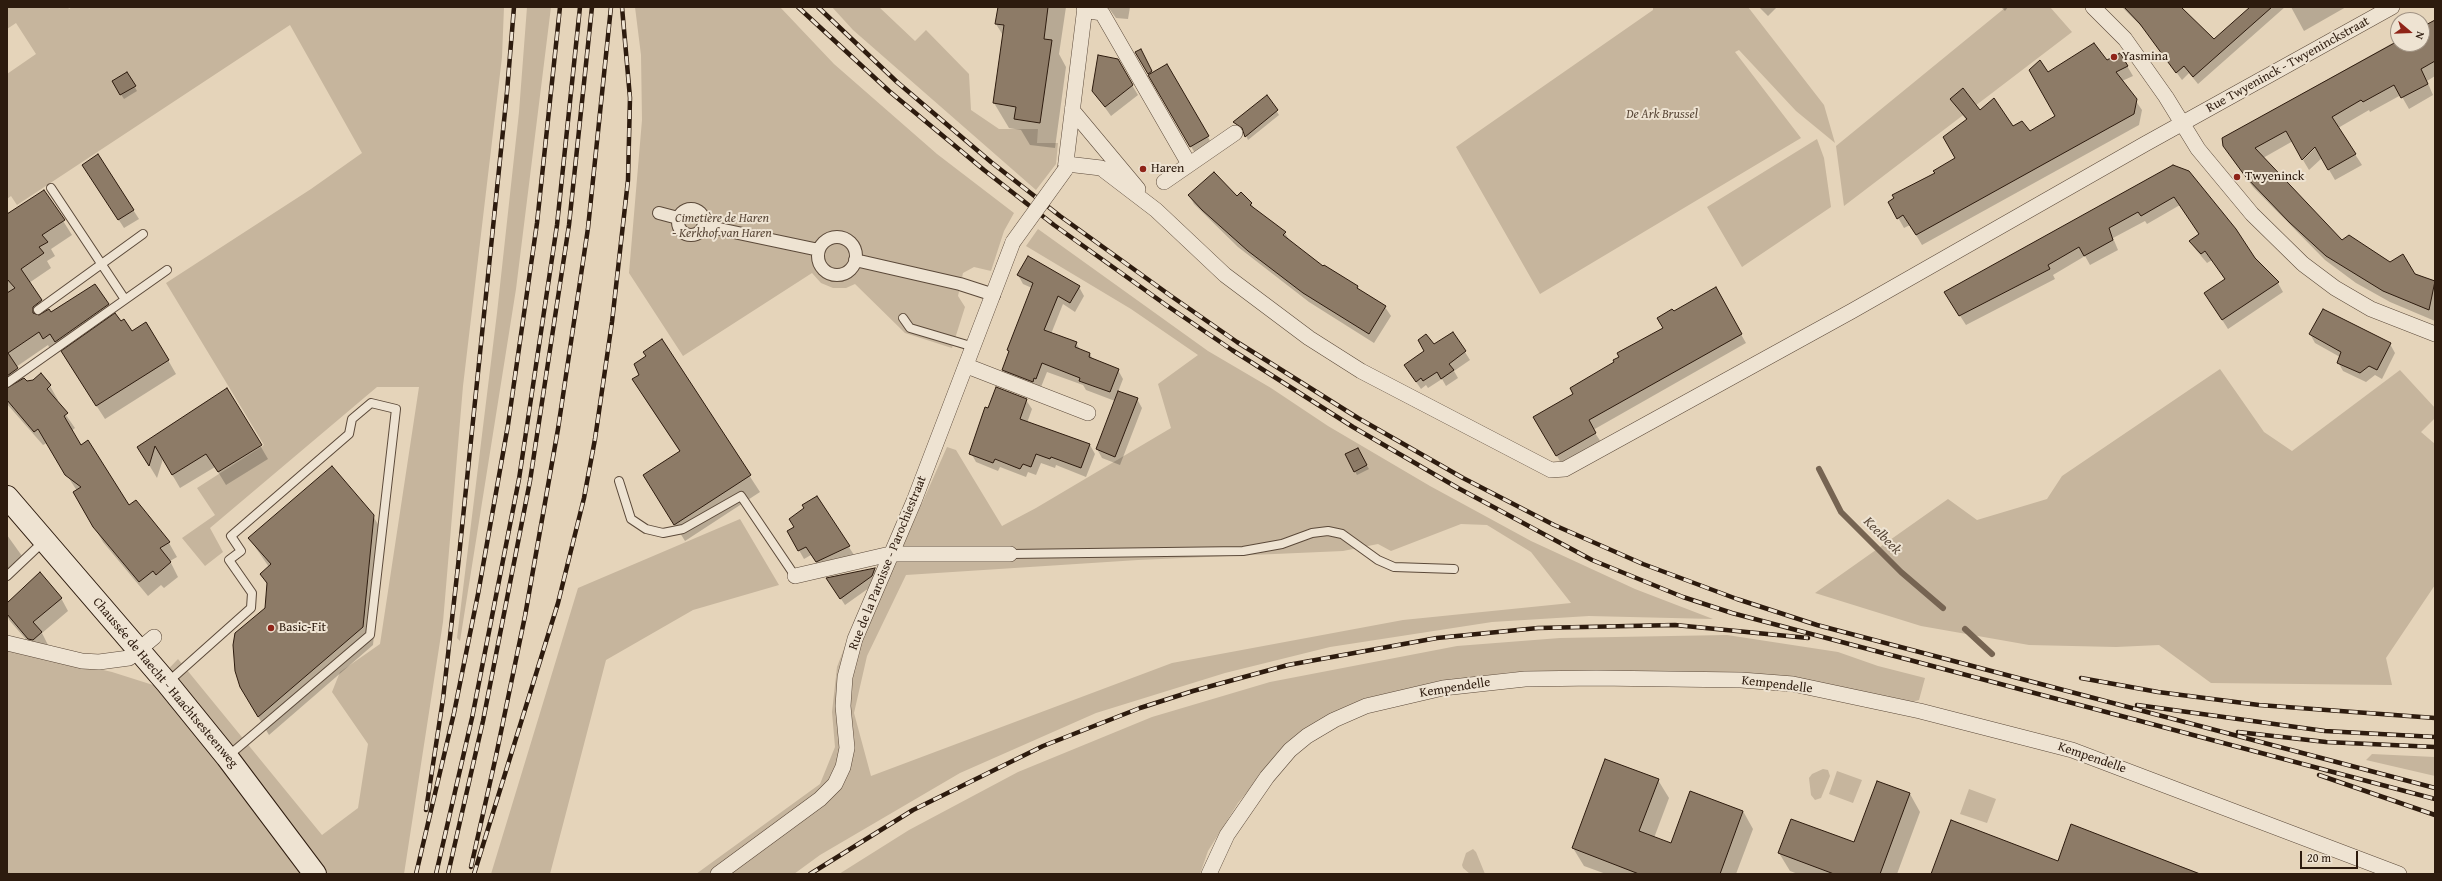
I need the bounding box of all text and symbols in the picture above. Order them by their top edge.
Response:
north arrow [2390,12,2430,52]
street label: Rue Twyeninck - Twyeninckstraat [2204,14,2372,116]
text: N [2412,29,2429,42]
place label: Yasmina [2122,49,2168,65]
marker: Yasmina [2109,52,2119,62]
park label: De Ark Brussel [1626,107,1698,123]
place label: Haren [1151,161,1184,177]
marker: Haren [1138,164,1148,174]
place label: Twyeninck [2245,169,2304,185]
marker: Twyeninck [2232,172,2242,182]
park label: Cimetière de Haren - Kerkhof van Haren [672,211,772,242]
street label: Rue de la Paroisse - Parochiestraat [846,474,930,652]
water label: Keelbeek [1860,514,1904,558]
street label: Chaussée de Haecht - Haachtsesteenweg [89,595,241,771]
place label: Basic-Fit [279,620,326,636]
marker: Basic-Fit [266,623,276,633]
street label: Kempendelle [1741,673,1813,697]
street label: Kempendelle [1419,675,1491,701]
street label: Kempendelle [2056,739,2128,777]
scale bar [2302,843,2360,869]
text: 20 m [2307,849,2331,866]

